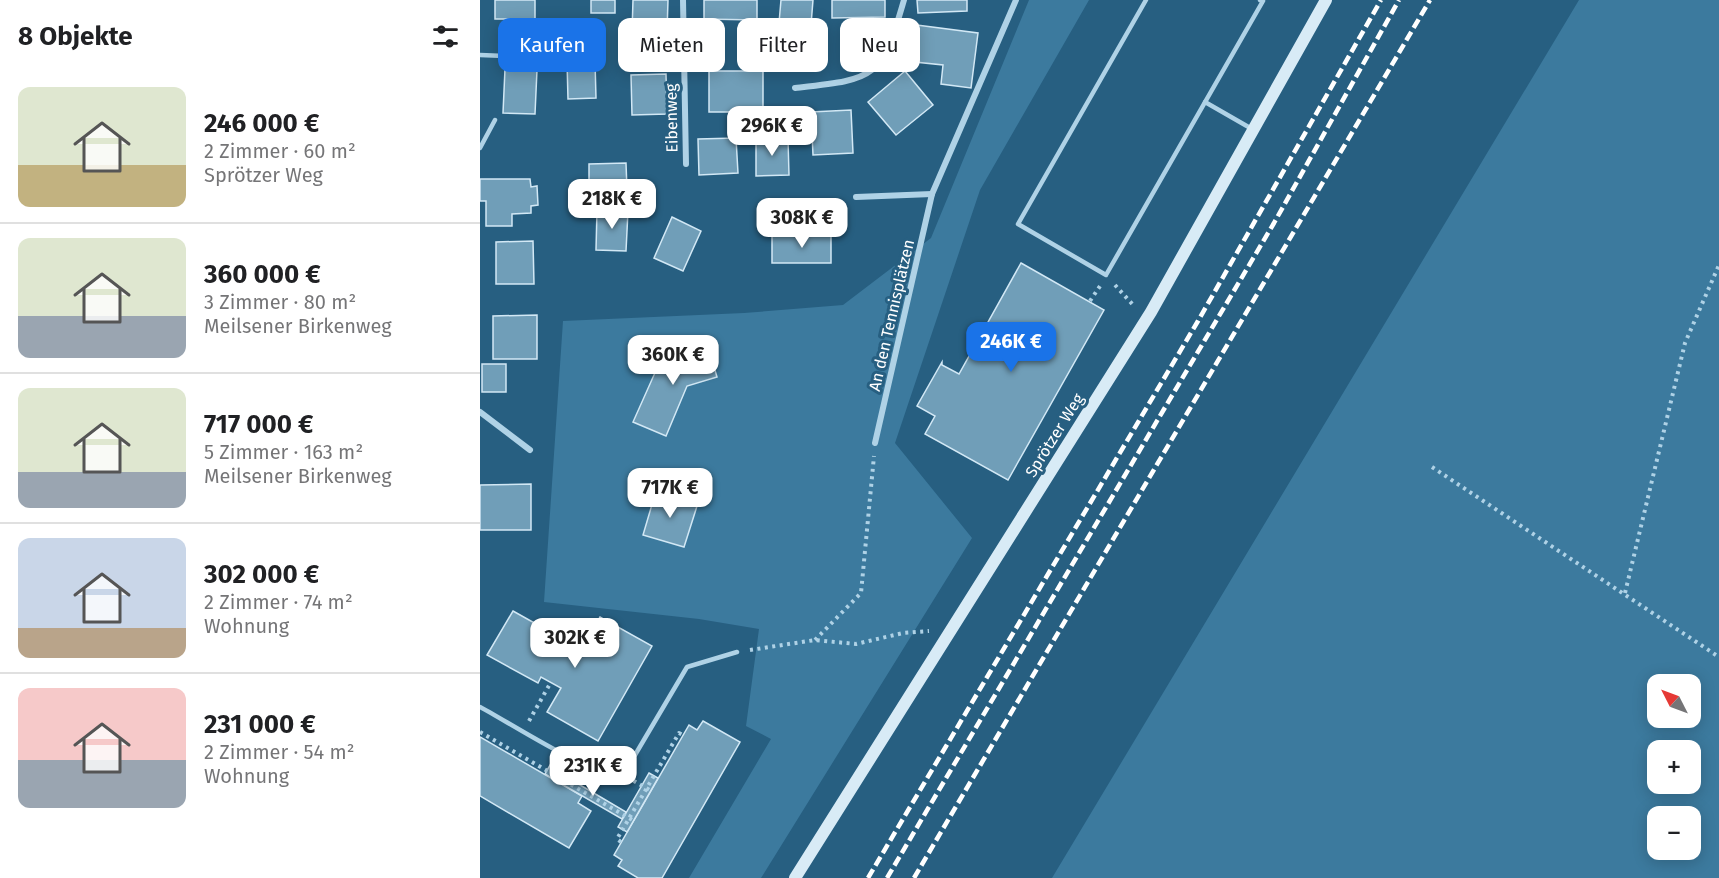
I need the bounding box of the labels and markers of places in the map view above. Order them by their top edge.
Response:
pin: 296K € [723,106,821,157]
pin: 218K € [563,179,661,230]
pin: 308K € [753,198,851,249]
pin: 246K € [962,322,1060,373]
pin: 360K € [624,335,722,386]
pin: 717K € [621,468,719,519]
pin: 302K € [526,618,624,669]
pin: 231K € [544,746,642,797]

